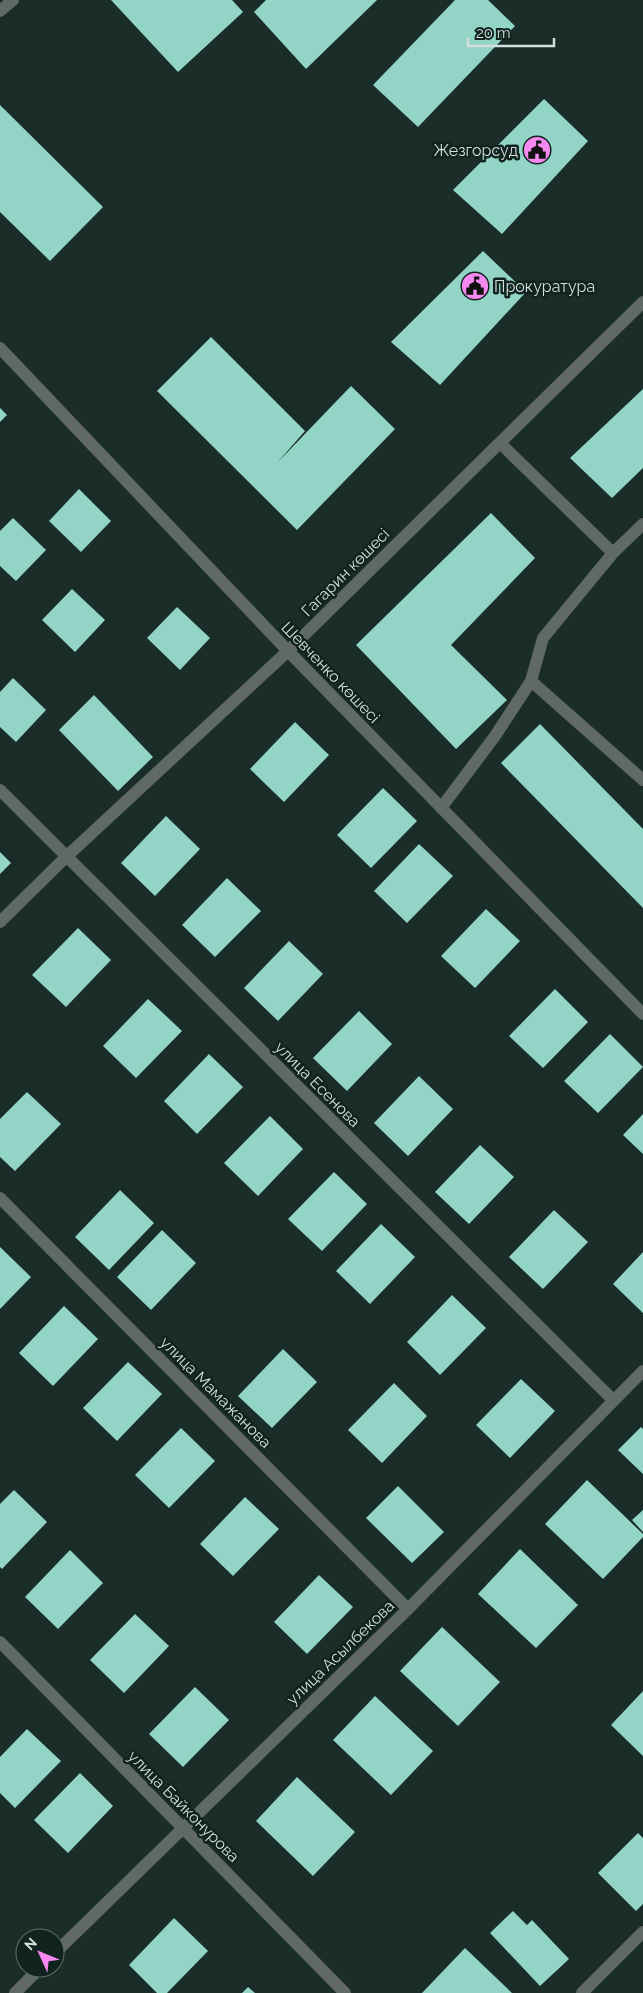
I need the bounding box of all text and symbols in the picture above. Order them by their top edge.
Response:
scale bar [468,15,554,47]
text: 20 m [476,24,511,42]
public building icon: Жезгорсуд [522,135,552,165]
place label: Жезгорсуд [434,141,518,160]
public building icon: Прокуратура [460,271,490,301]
place label: Прокуратура [494,277,595,296]
street label: Гагарин көшесі [297,524,393,620]
street label: Шевченко көшесі [277,618,384,727]
street label: улица Есенова [271,1038,364,1131]
street label: улица Мамажанова [156,1333,275,1452]
street label: улица Асылбекова [283,1596,398,1709]
street label: улица Байконурова [124,1747,243,1866]
north arrow [15,1928,65,1978]
text: N [21,1935,40,1953]

